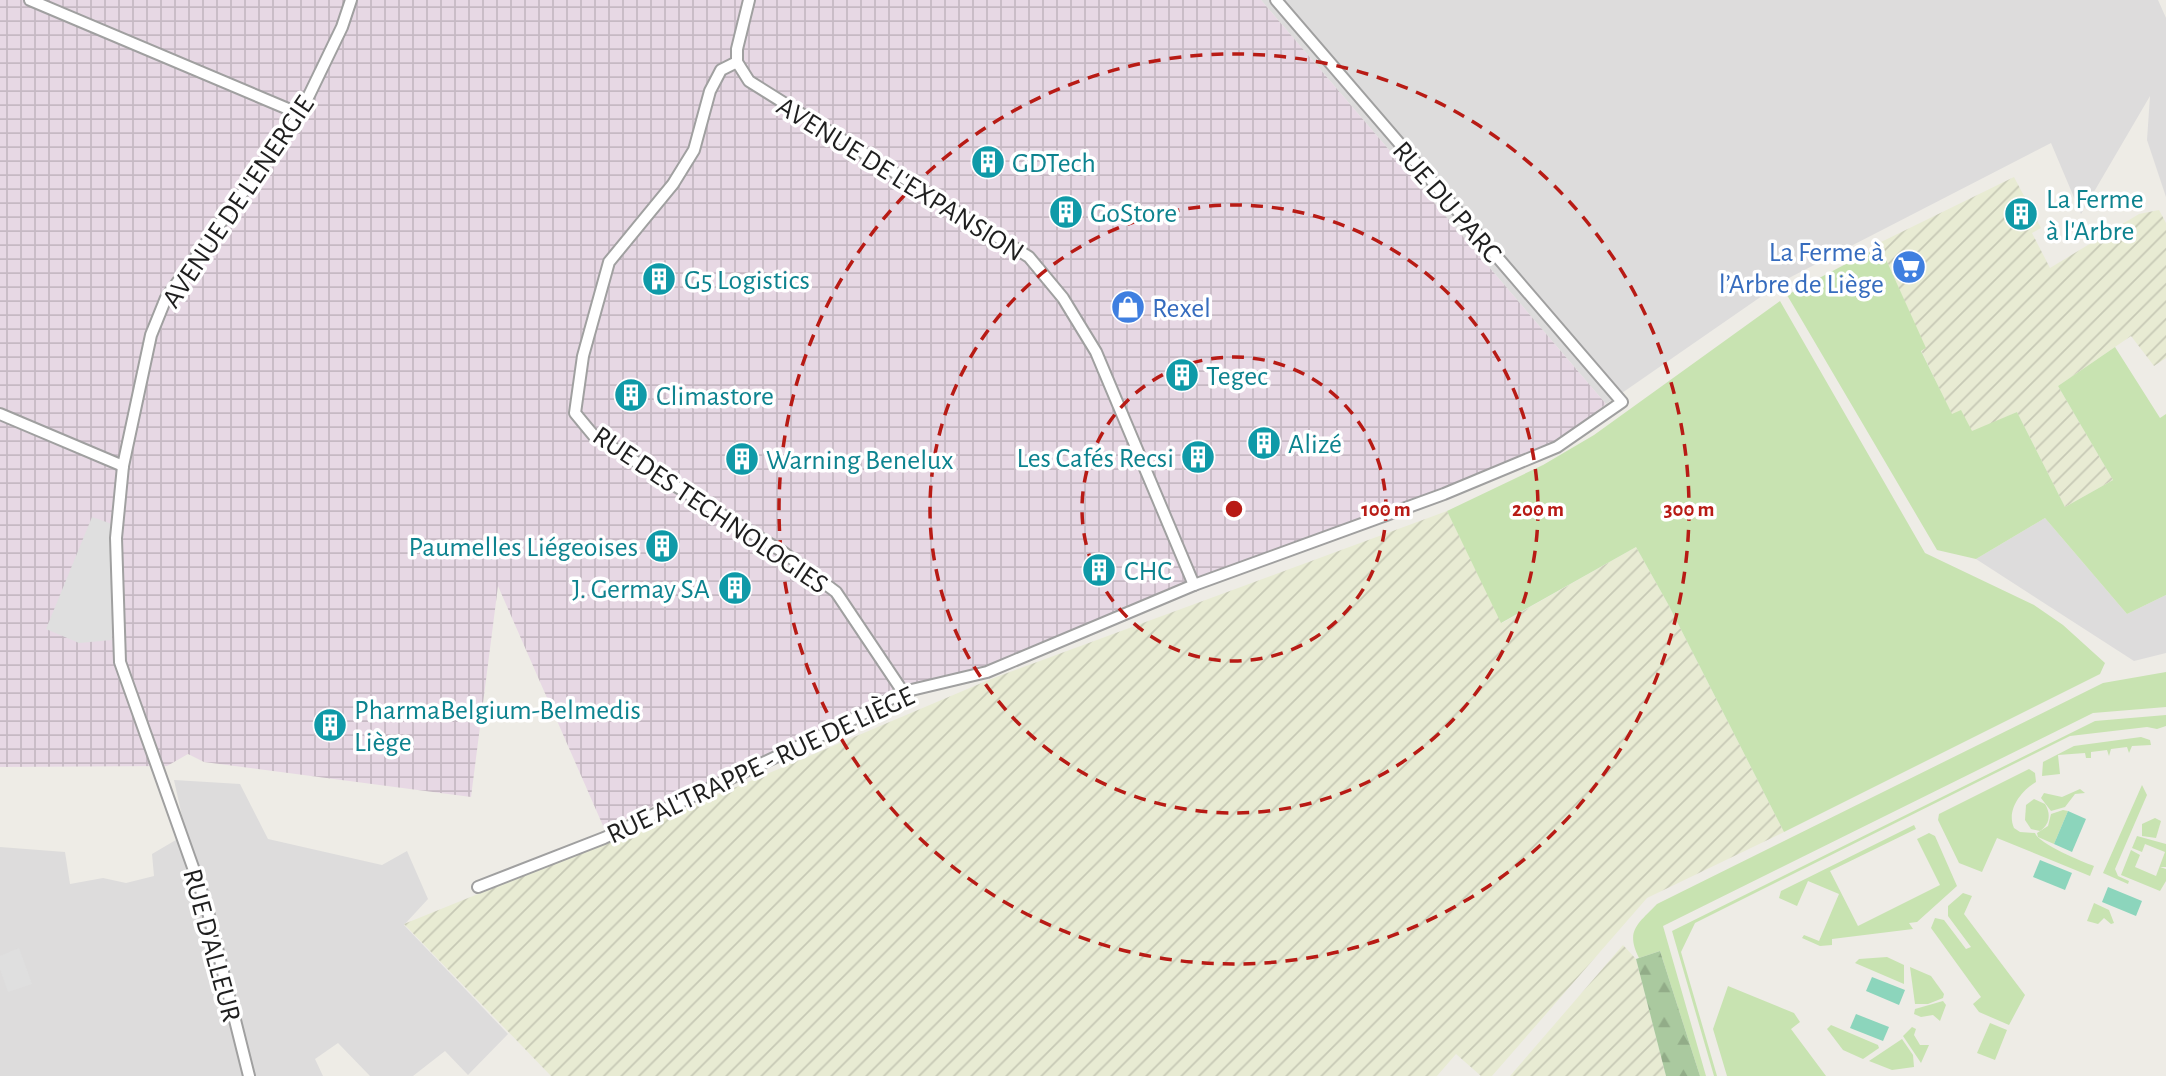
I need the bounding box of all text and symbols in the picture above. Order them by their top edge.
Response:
street label: AVENUE DE L'ENERGIE [158,91,320,313]
street label: AVENUE DE L'EXPANSION [772,92,1028,267]
street label: RUE DU PARC [1387,137,1506,268]
building icon: GDTech [969,143,1007,181]
place label: GDTech [1012,150,1096,178]
place label: La Ferme à l'Arbre [2046,186,2144,246]
building icon: GoStore [1047,193,1085,231]
building icon: La Ferme à l'Arbre [2002,195,2040,233]
place label: GoStore [1090,200,1177,228]
place label: La Ferme à l’Arbre de Liège [1719,239,1884,299]
supermarket icon: La Ferme à l’Arbre de Liège [1890,248,1928,286]
building icon: G5 Logistics [640,260,678,298]
place label: G5 Logistics [684,267,810,295]
shop icon: Rexel [1109,288,1147,326]
place label: Rexel [1152,295,1211,323]
building icon: Tegec [1163,356,1201,394]
place label: Tegec [1206,363,1268,391]
building icon: Climastore [612,376,650,414]
place label: Climastore [656,383,774,411]
street label: RUE DES TECHNOLOGIES [587,422,832,600]
building icon: Alizé [1245,424,1283,462]
place label: Alizé [1288,431,1342,459]
building icon: Les Cafés Recsi [1179,438,1217,476]
building icon: Warning Benelux [723,440,761,478]
place label: Les Cafés Recsi [1016,445,1174,473]
place label: Warning Benelux [766,447,954,475]
centre of rings [1222,497,1246,521]
text: 100 m [1361,499,1411,520]
text: 200 m [1512,499,1564,520]
text: 300 m [1663,499,1715,520]
building icon: Paumelles Liégeoises [643,527,681,565]
place label: Paumelles Liégeoises [408,534,638,562]
building icon: CHC [1080,551,1118,589]
place label: CHC [1124,558,1172,586]
building icon: J. Germay SA [716,569,754,607]
place label: J. Germay SA [572,576,710,604]
street label: RUE AL'TRAPPE - RUE DE LIÈGE [602,679,919,849]
place label: PharmaBelgium-Belmedis Liège [354,697,641,757]
building icon: PharmaBelgium-Belmedis Liège [311,706,349,744]
street label: RUE D'ALLEUR [177,866,245,1025]

